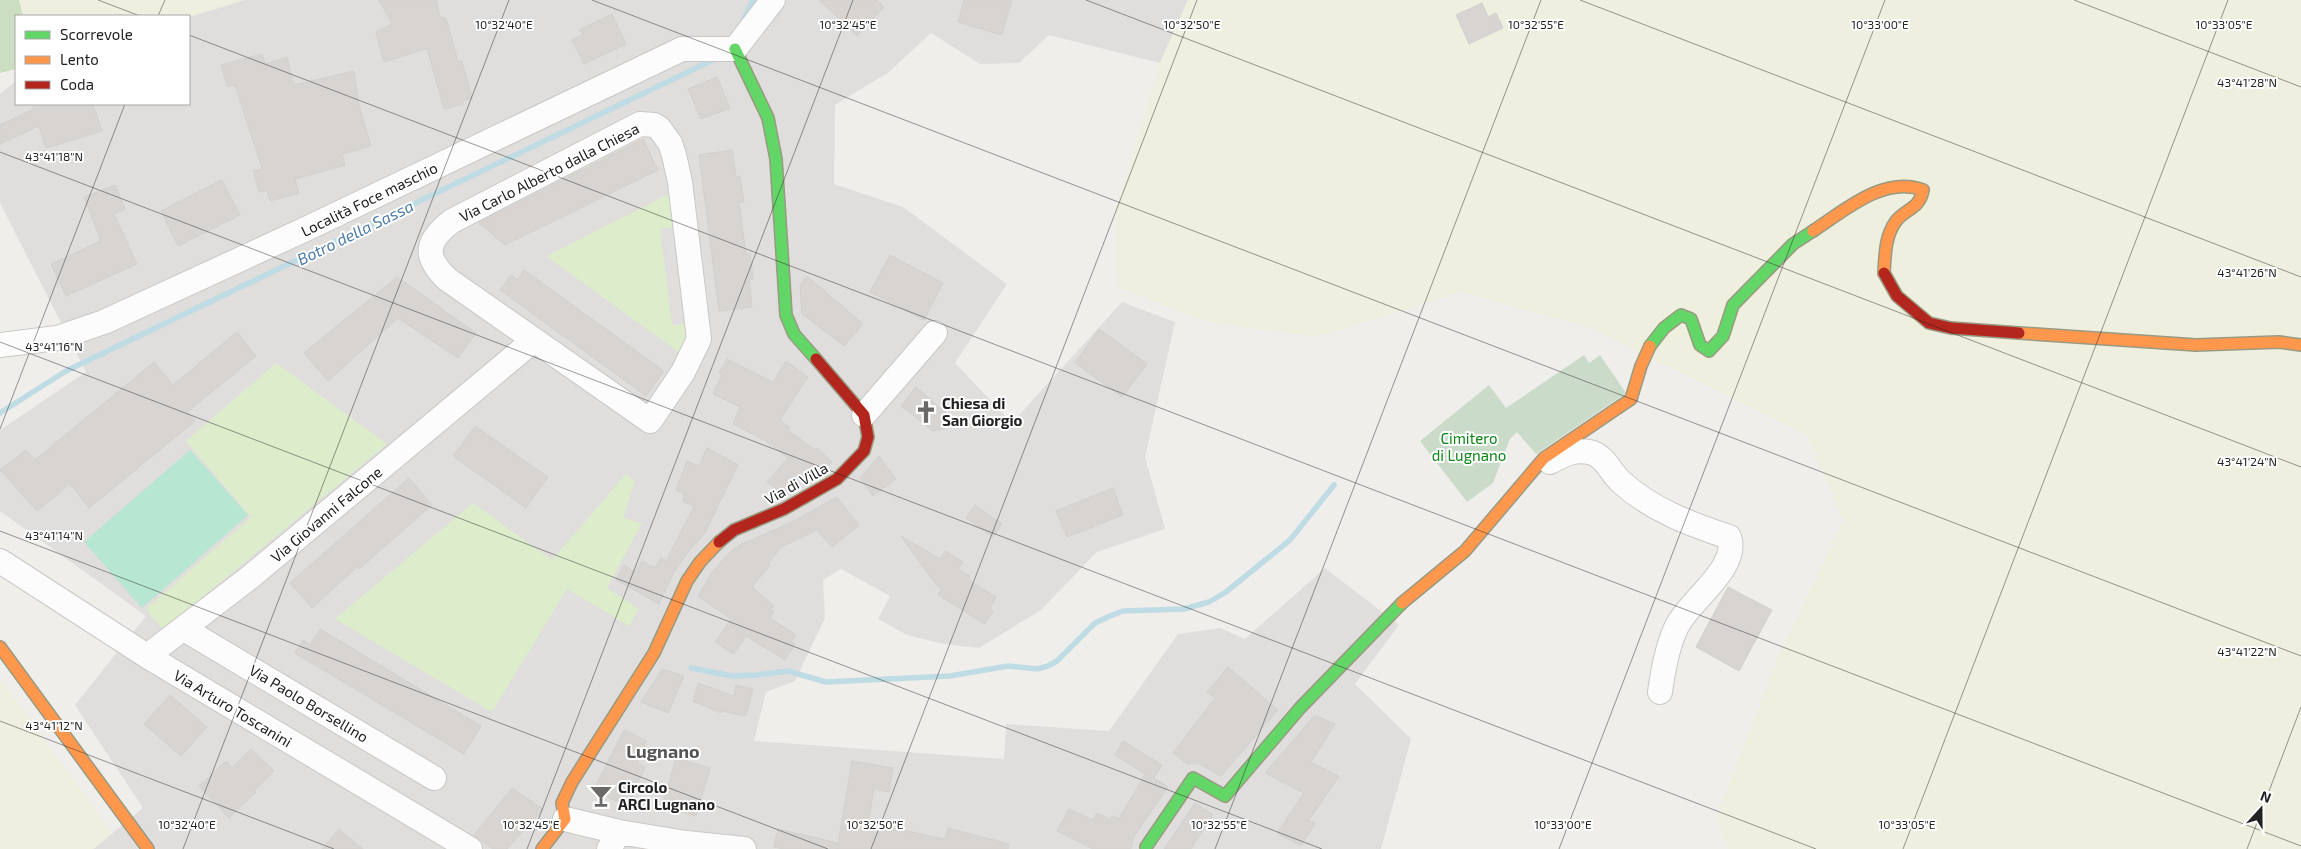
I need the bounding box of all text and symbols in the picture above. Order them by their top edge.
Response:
legend [15,15,190,105]
text: 10°32'40"E [475,17,533,31]
text: 10°32'45"E [820,17,877,31]
text: 10°32'50"E [1164,17,1221,31]
text: 10°32'55"E [1508,17,1564,31]
text: 10°33'00"E [1851,17,1909,31]
text: 10°33'05"E [2196,17,2253,31]
text: Scorrevole [60,25,133,43]
text: Lento [60,50,99,68]
text: Coda [60,75,94,93]
text: 43°41'28"N [2217,75,2277,89]
street label: Via Carlo Alberto dalla Chiesa [456,119,642,225]
text: 43°41'18"N [25,149,83,163]
street label: Località Foce maschio [298,158,440,240]
water label: Botro della Sassa [294,196,416,268]
text: 43°41'26"N [2217,265,2277,279]
text: 43°41'16"N [25,339,83,353]
place label: Chiesa di San Giorgio [942,394,1023,429]
church icon: Chiesa di San Giorgio [913,399,939,425]
park label: Cimitero di Lugnano [1432,429,1506,464]
text: 43°41'24"N [2217,454,2277,468]
street label: Via di Villa [761,458,831,508]
street label: Via Giovanni Falcone [267,462,385,566]
text: 43°41'14"N [25,528,83,542]
text: 43°41'22"N [2217,644,2277,658]
street label: Via Paolo Borsellino [246,660,372,746]
street label: Via Arturo Toscanini [171,666,295,750]
text: 43°41'12"N [25,718,83,732]
district label: Lugnano [626,740,700,762]
place label: Circolo ARCI Lugnano [618,778,715,813]
bar icon: Circolo ARCI Lugnano [588,783,614,809]
north arrow [2236,784,2286,834]
text: N [2258,787,2274,806]
text: 10°32'40"E [158,817,216,831]
text: 10°32'45"E [503,817,560,831]
text: 10°32'50"E [847,817,904,831]
text: 10°32'55"E [1191,817,1247,831]
text: 10°33'00"E [1534,817,1592,831]
text: 10°33'05"E [1879,817,1936,831]

